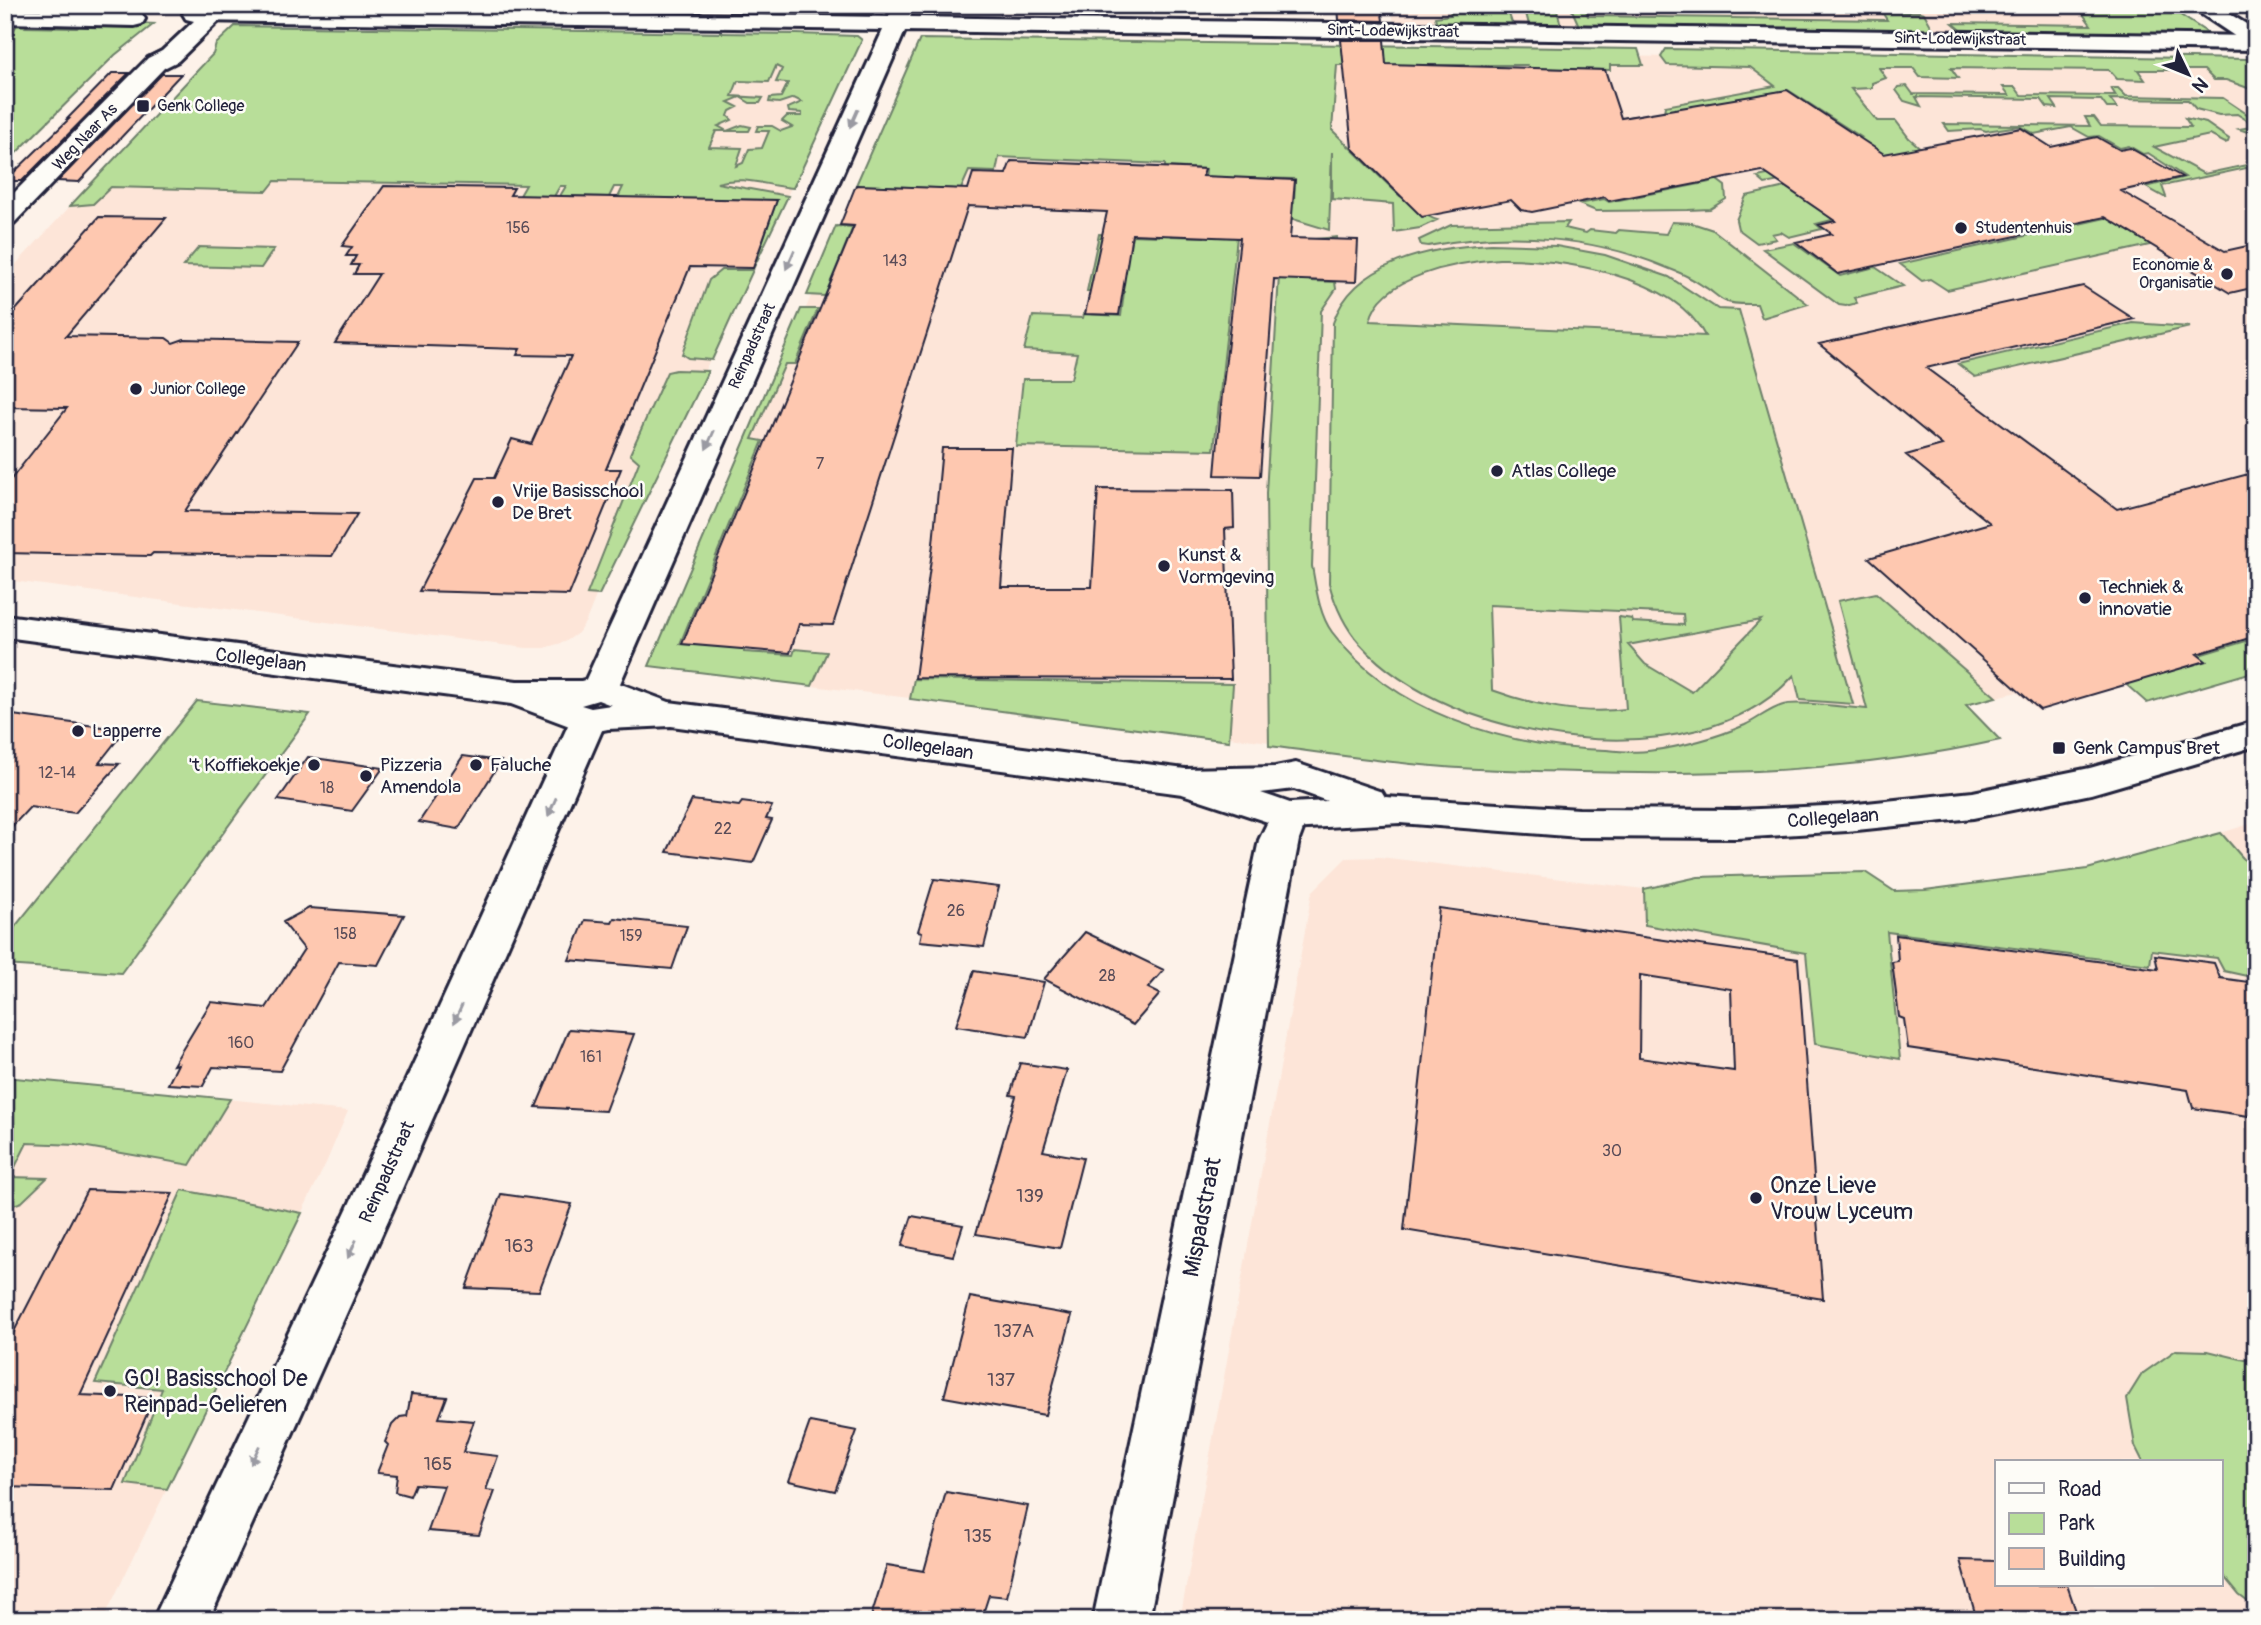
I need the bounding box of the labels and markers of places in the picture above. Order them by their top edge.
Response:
place label: Genk College [157,96,244,116]
marker: Genk College [135,98,151,114]
place label: Studentenhuis [1975,218,2072,238]
marker: Studentenhuis [1953,220,1969,236]
place label: Economie & Organisatie [2132,255,2213,293]
marker: Economie & Organisatie [2219,266,2235,282]
place label: Junior College [150,379,245,399]
marker: Junior College [128,381,144,397]
place label: Atlas College [1511,459,1617,483]
marker: Atlas College [1489,463,1505,479]
place label: Vrije Basisschool De Bret [512,479,644,525]
marker: Vrije Basisschool De Bret [490,494,506,510]
place label: Kunst & Vormgeving [1178,543,1274,589]
marker: Kunst & Vormgeving [1156,558,1172,574]
place label: Techniek & innovatie [2099,575,2184,621]
marker: Techniek & innovatie [2077,590,2093,606]
place label: Lapperre [92,719,162,743]
marker: Lapperre [70,723,86,739]
place label: Genk Campus Bret [2073,736,2220,760]
marker: Genk Campus Bret [2051,740,2067,756]
place label: 't Koffiekoekje [188,753,301,777]
place label: Pizzeria Amendola [380,753,461,799]
place label: Faluche [490,753,552,777]
marker: 't Koffiekoekje [306,757,322,773]
marker: Faluche [468,757,484,773]
marker: Pizzeria Amendola [358,768,374,784]
place label: Onze Lieve Vrouw Lyceum [1770,1171,1913,1226]
marker: Onze Lieve Vrouw Lyceum [1748,1190,1764,1206]
place label: GO! Basisschool De Reinpad-Gelieren [124,1364,308,1419]
marker: GO! Basisschool De Reinpad-Gelieren [102,1383,118,1399]

